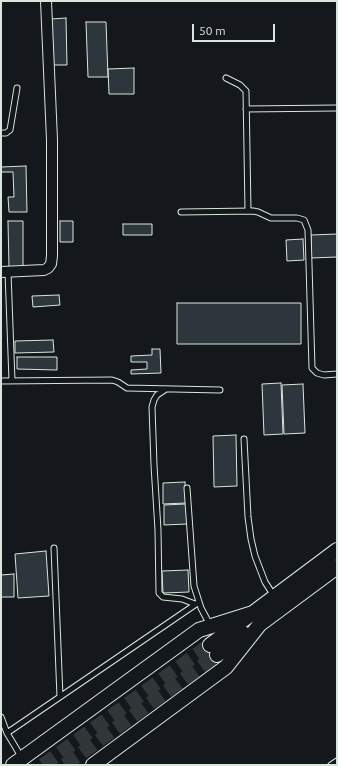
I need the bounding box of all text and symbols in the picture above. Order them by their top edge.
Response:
scale bar [194,16,277,42]
text: 50 m [199,24,226,37]

